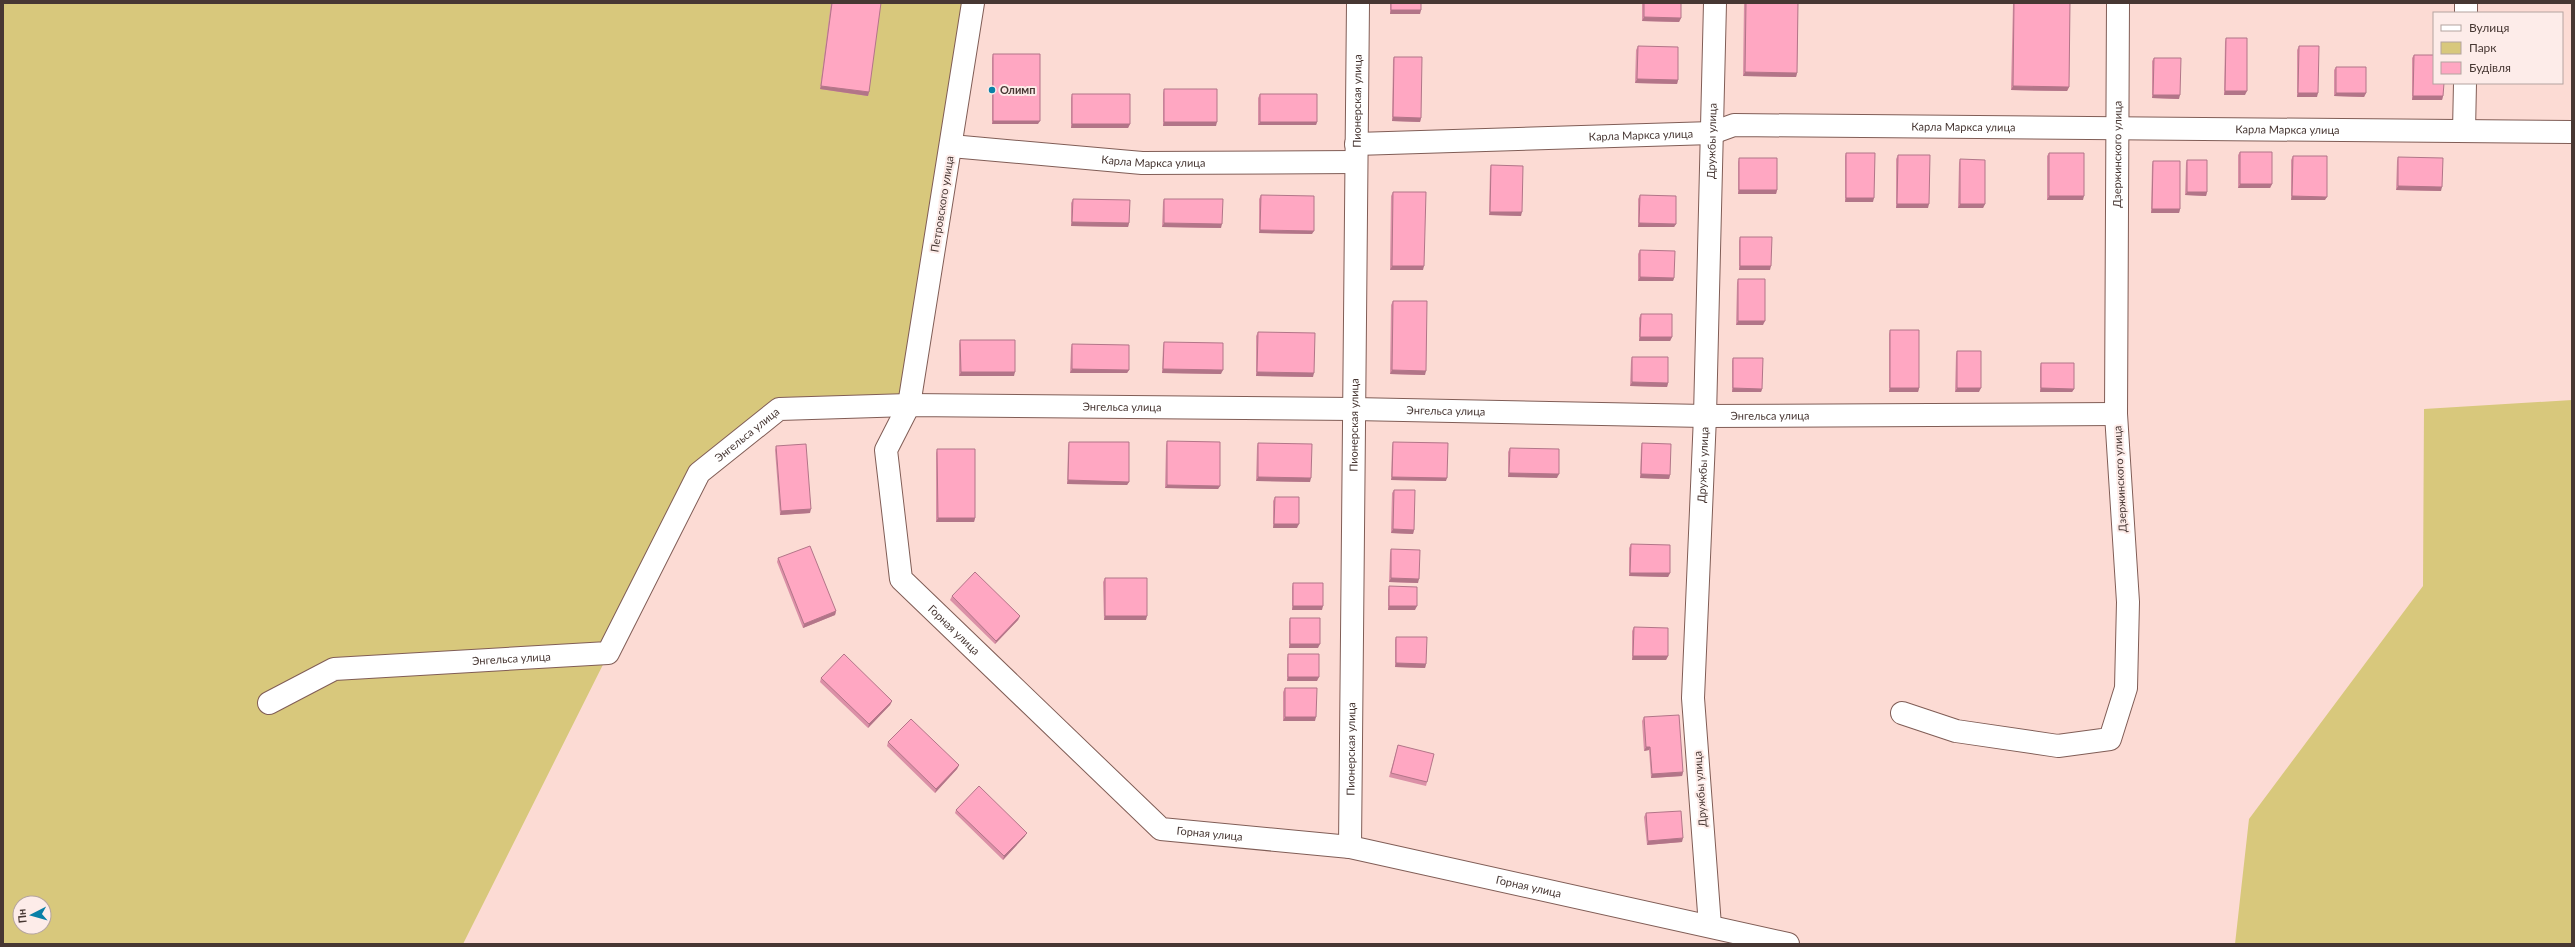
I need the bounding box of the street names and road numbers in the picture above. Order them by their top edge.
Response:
street label: Пионерская улица [1350,54,1364,148]
street label: Дзержинского улица [2110,101,2124,208]
street label: Дружбы улица [1704,103,1719,179]
street label: Карла Маркса улица [1911,119,2016,133]
street label: Карла Маркса улица [2235,122,2340,136]
street label: Карла Маркса улица [1589,127,1693,143]
street label: Карла Маркса улица [1101,152,1205,169]
street label: Петровского улица [927,155,956,253]
street label: Пионерская улица [1347,378,1360,472]
street label: Энгельса улица [1082,400,1162,413]
street label: Энгельса улица [1406,403,1486,418]
street label: Энгельса улица [712,404,782,464]
street label: Энгельса улица [1730,408,1809,422]
street label: Дзержинского улица [2110,425,2129,533]
street label: Дружбы улица [1694,427,1711,503]
street label: Горная улица [926,602,983,657]
street label: Энгельса улица [472,649,551,667]
street label: Пионерская улица [1343,702,1357,796]
street label: Дружбы улица [1690,751,1709,827]
street label: Горная улица [1176,824,1243,843]
street label: Горная улица [1495,873,1563,900]

